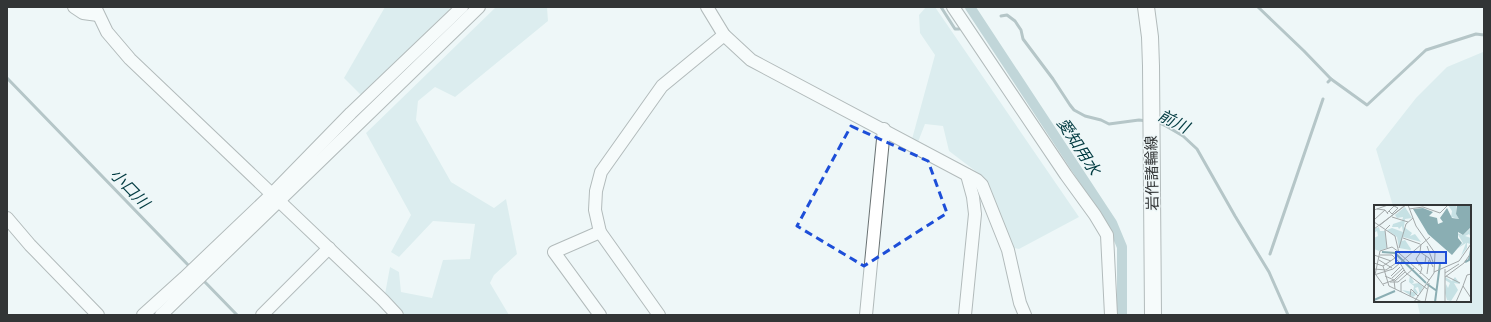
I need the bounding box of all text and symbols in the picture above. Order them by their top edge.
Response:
water label: 前川 [1156,105,1195,137]
water label: 愛知用水 [1054,114,1106,179]
street label: 岩作諸輪線 [1141,135,1161,211]
water label: 小口川 [107,164,155,213]
inset map [1374,205,1471,302]

